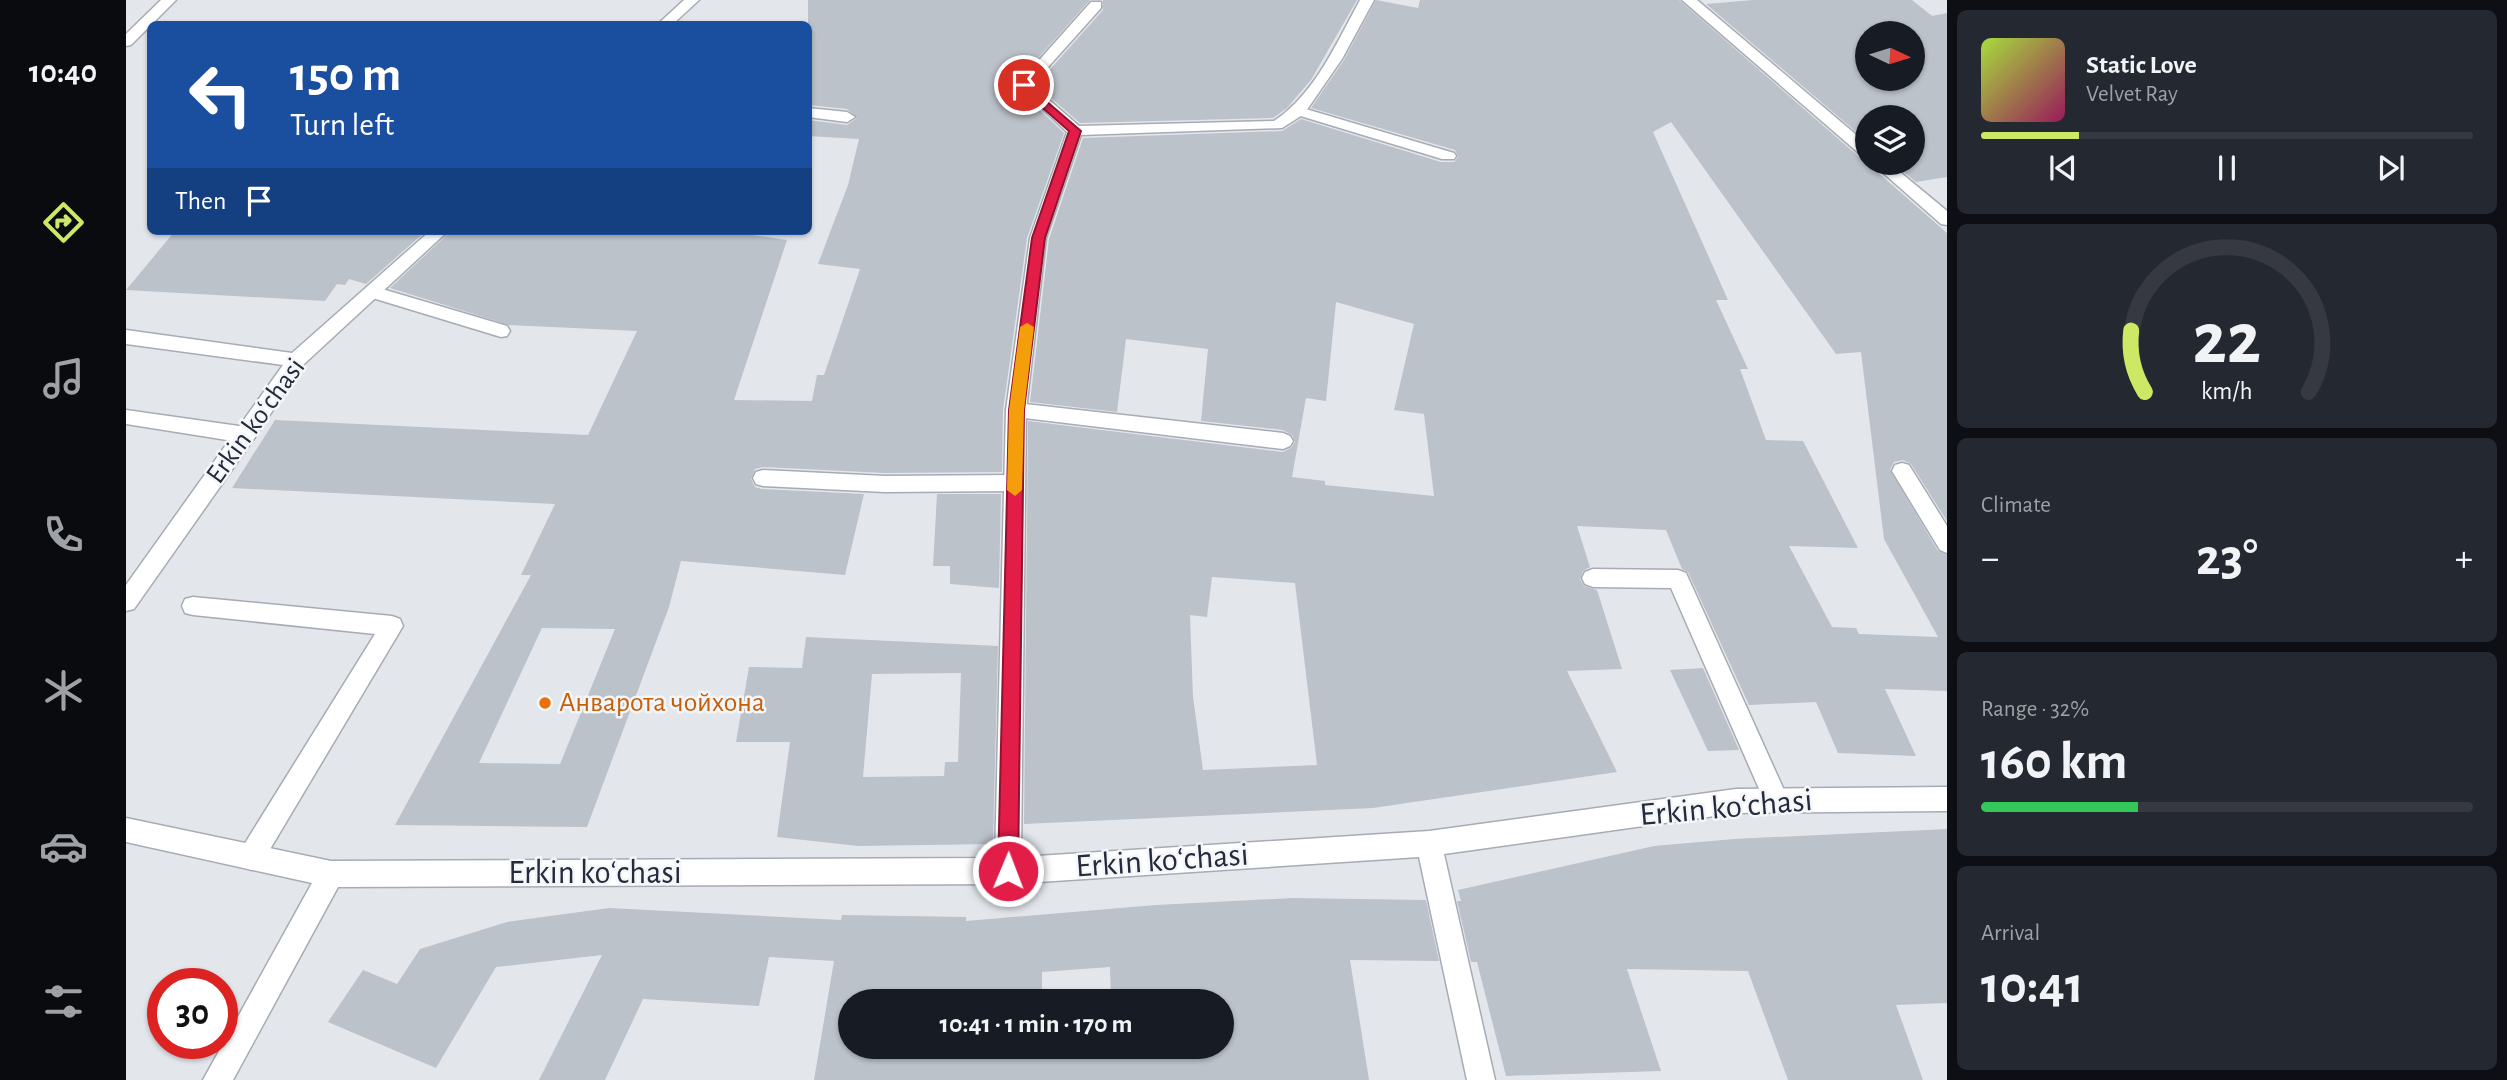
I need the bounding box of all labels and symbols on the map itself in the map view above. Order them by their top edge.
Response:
north arrow [1855,21,1925,91]
pin [994,55,1054,115]
street label: Erkin koʻchasi [201,353,311,489]
place label: Анварота чойхона [559,689,765,717]
marker: Анварота чойхона [537,695,553,711]
street label: Erkin koʻchasi [1638,784,1814,832]
position arrow [971,834,1045,908]
street label: Erkin koʻchasi [1074,838,1250,884]
street label: Erkin koʻchasi [508,857,682,890]
speed limit sign: 30 [147,968,238,1059]

